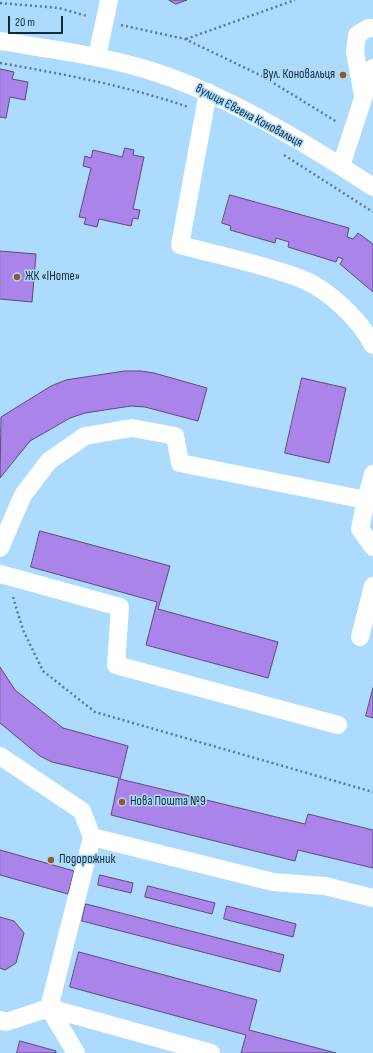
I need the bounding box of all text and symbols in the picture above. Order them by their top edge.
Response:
scale bar [10,8,65,34]
text: 20 m [15,15,35,30]
place label: Вул. Коновальця [263,67,335,83]
marker: Вул. Коновальця [338,70,348,80]
street label: вулиця Євгена Коновальця [193,81,305,151]
place label: ЖК «IHome» [25,269,80,285]
marker: ЖК «IHome» [12,272,22,282]
place label: Нова Пошта №9 [130,794,206,810]
marker: Нова Пошта №9 [117,797,127,807]
place label: Подорожник [59,852,115,868]
marker: Подорожник [46,855,56,865]

